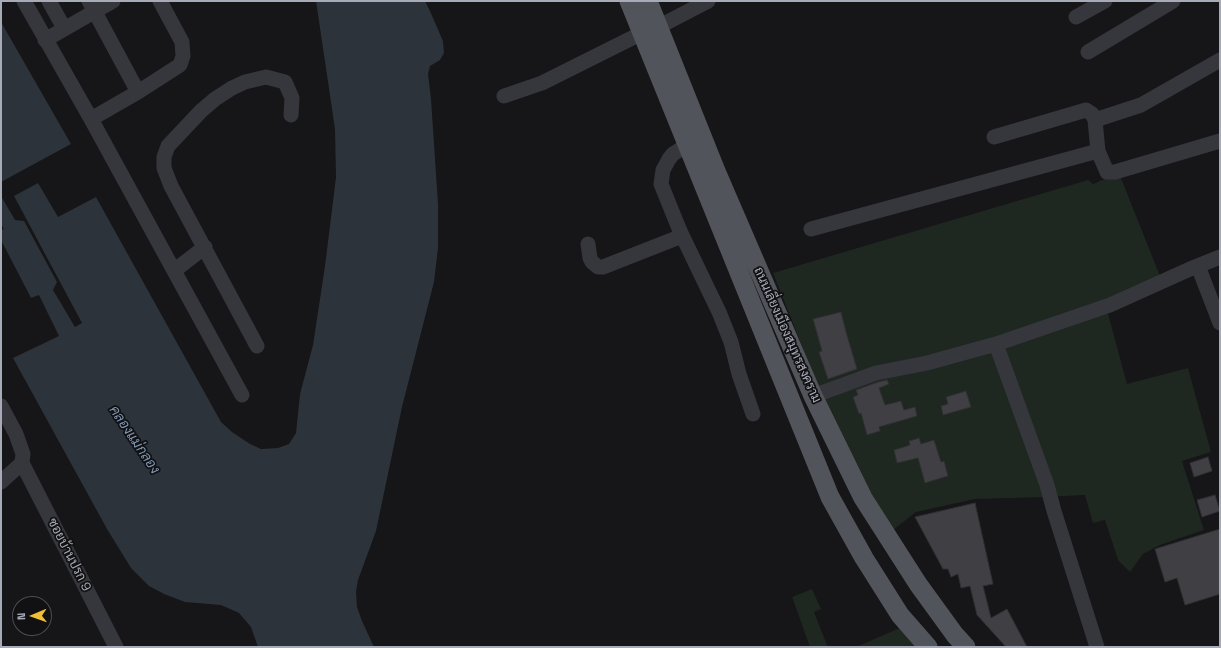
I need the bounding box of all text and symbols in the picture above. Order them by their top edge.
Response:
street label: ถนนเลี่ยงเมืองสมุทรสงคราม [750,265,824,405]
water label: คลองแม่กลอง [105,403,163,477]
street label: ซอยบ้านปรก 9 [44,516,94,594]
north arrow [12,596,52,636]
text: N [14,612,28,620]

